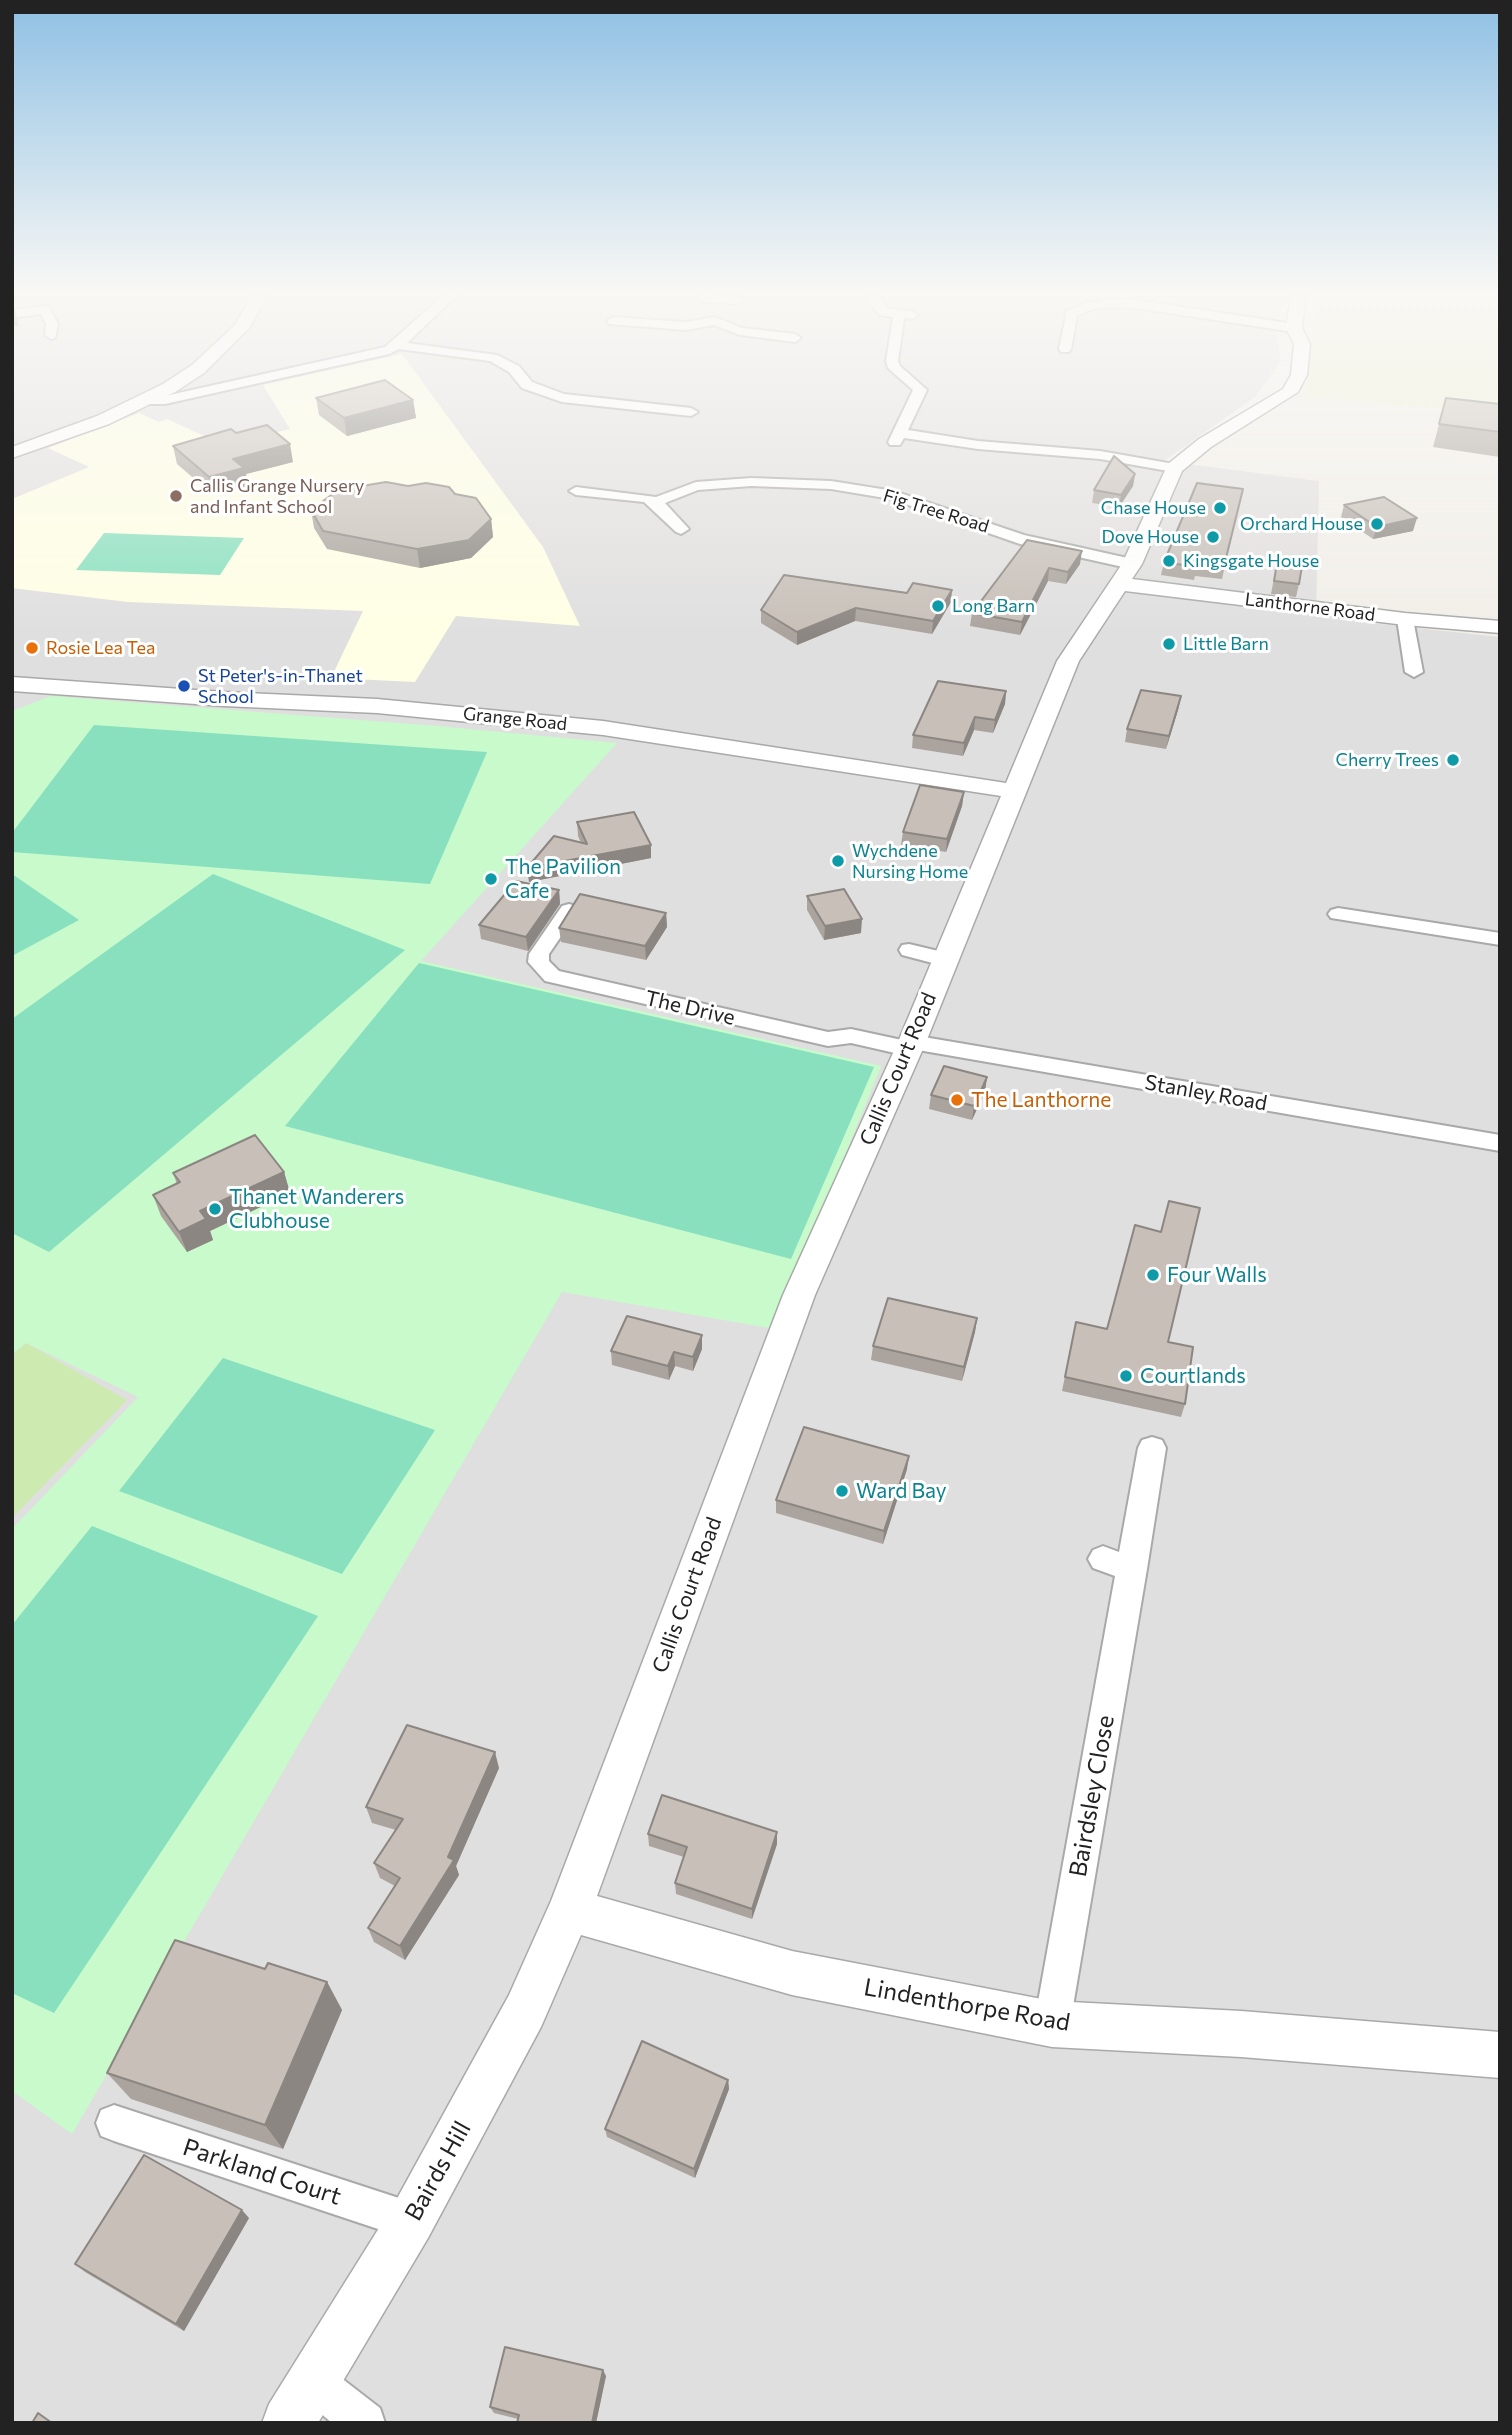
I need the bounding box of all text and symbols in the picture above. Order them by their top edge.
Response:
place label: Callis Grange Nursery and Infant School [190,475,364,518]
street label: Fig Tree Road [880,485,992,537]
marker: Callis Grange Nursery and Infant School [168,488,184,504]
place label: Chase House [1101,497,1206,519]
marker: Chase House [1212,500,1228,516]
place label: Orchard House [1240,513,1363,535]
marker: Orchard House [1369,516,1385,532]
place label: Dove House [1101,526,1199,548]
marker: Dove House [1205,529,1221,545]
place label: Kingsgate House [1183,550,1319,572]
marker: Kingsgate House [1161,553,1177,569]
street label: Lanthorne Road [1244,588,1376,626]
place label: Long Barn [952,595,1035,617]
marker: Long Barn [930,598,946,614]
place label: Little Barn [1183,633,1269,655]
marker: Little Barn [1161,636,1177,652]
place label: Rosie Lea Tea [46,637,156,659]
marker: Rosie Lea Tea [24,640,40,656]
place label: St Peter's-in-Thanet School [198,665,363,708]
marker: St Peter's-in-Thanet School [176,678,192,694]
street label: Grange Road [462,703,568,735]
place label: Cherry Trees [1336,749,1439,771]
marker: Cherry Trees [1445,752,1461,768]
place label: Wychdene Nursing Home [852,840,968,882]
marker: Wychdene Nursing Home [830,853,846,869]
place label: The Pavilion Cafe [505,854,621,904]
marker: The Pavilion Cafe [483,871,499,887]
street label: The Drive [643,985,737,1031]
street label: Callis Court Road [854,989,942,1149]
street label: Stanley Road [1143,1070,1269,1116]
place label: The Lanthorne [971,1087,1111,1113]
marker: The Lanthorne [949,1092,965,1108]
place label: Thanet Wanderers Clubhouse [229,1184,404,1234]
marker: Thanet Wanderers Clubhouse [207,1201,223,1217]
place label: Four Walls [1167,1262,1267,1288]
marker: Four Walls [1145,1267,1161,1283]
place label: Courtlands [1140,1363,1246,1389]
marker: Courtlands [1118,1368,1134,1384]
place label: Ward Bay [856,1478,947,1504]
marker: Ward Bay [834,1483,850,1499]
street label: Callis Court Road [647,1514,727,1676]
street label: Bairdsley Close [1064,1713,1120,1879]
street label: Lindenthorpe Road [862,1973,1072,2037]
street label: Bairds Hill [399,2116,477,2226]
street label: Parkland Court [179,2133,345,2211]

